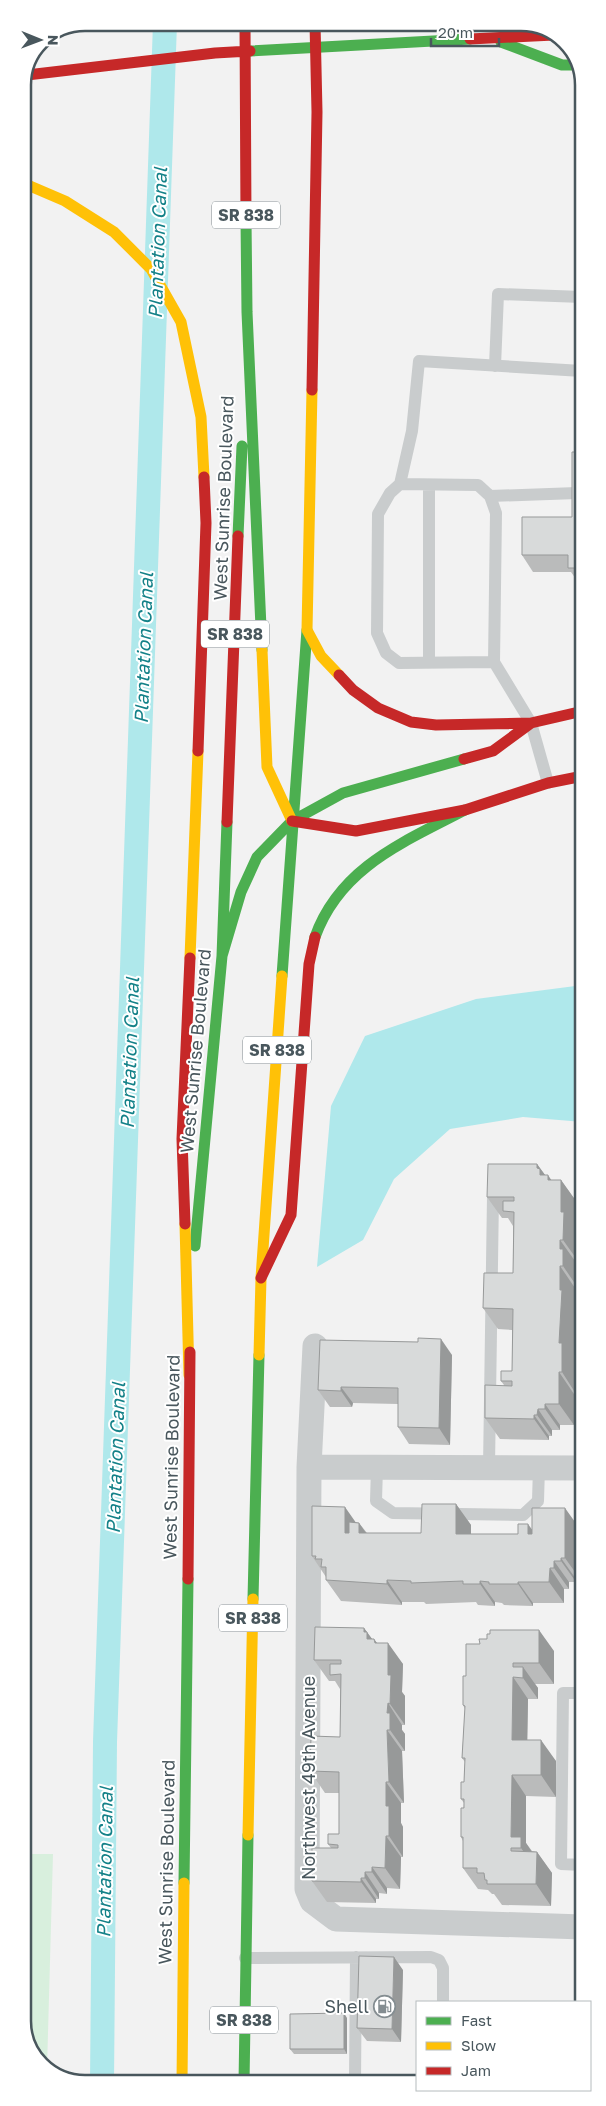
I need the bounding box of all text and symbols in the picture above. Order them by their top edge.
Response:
north arrow [15,15,65,65]
scale bar [431,15,498,47]
text: 20 m [438,23,473,41]
text: N [45,35,62,46]
water label: Plantation Canal [143,166,171,319]
road number: SR 838 [212,202,280,228]
street label: West Sunrise Boulevard [208,395,238,601]
water label: Plantation Canal [129,571,157,724]
road number: SR 838 [201,620,269,648]
street label: West Sunrise Boulevard [175,948,215,1154]
water label: Plantation Canal [115,976,143,1129]
road number: SR 838 [243,1036,311,1064]
street label: West Sunrise Boulevard [158,1354,184,1560]
water label: Plantation Canal [101,1381,129,1534]
road number: SR 838 [219,1605,287,1632]
street label: Northwest 49th Avenue [297,1676,319,1880]
street label: West Sunrise Boulevard [153,1759,179,1965]
water label: Plantation Canal [91,1785,117,1938]
fuel station icon: Shell [373,1994,397,2018]
place label: Shell [324,1995,369,2017]
legend [416,2001,591,2091]
road number: SR 838 [210,2006,278,2034]
text: Fast [461,2011,492,2029]
text: Slow [461,2036,496,2054]
text: Jam [461,2061,491,2079]

